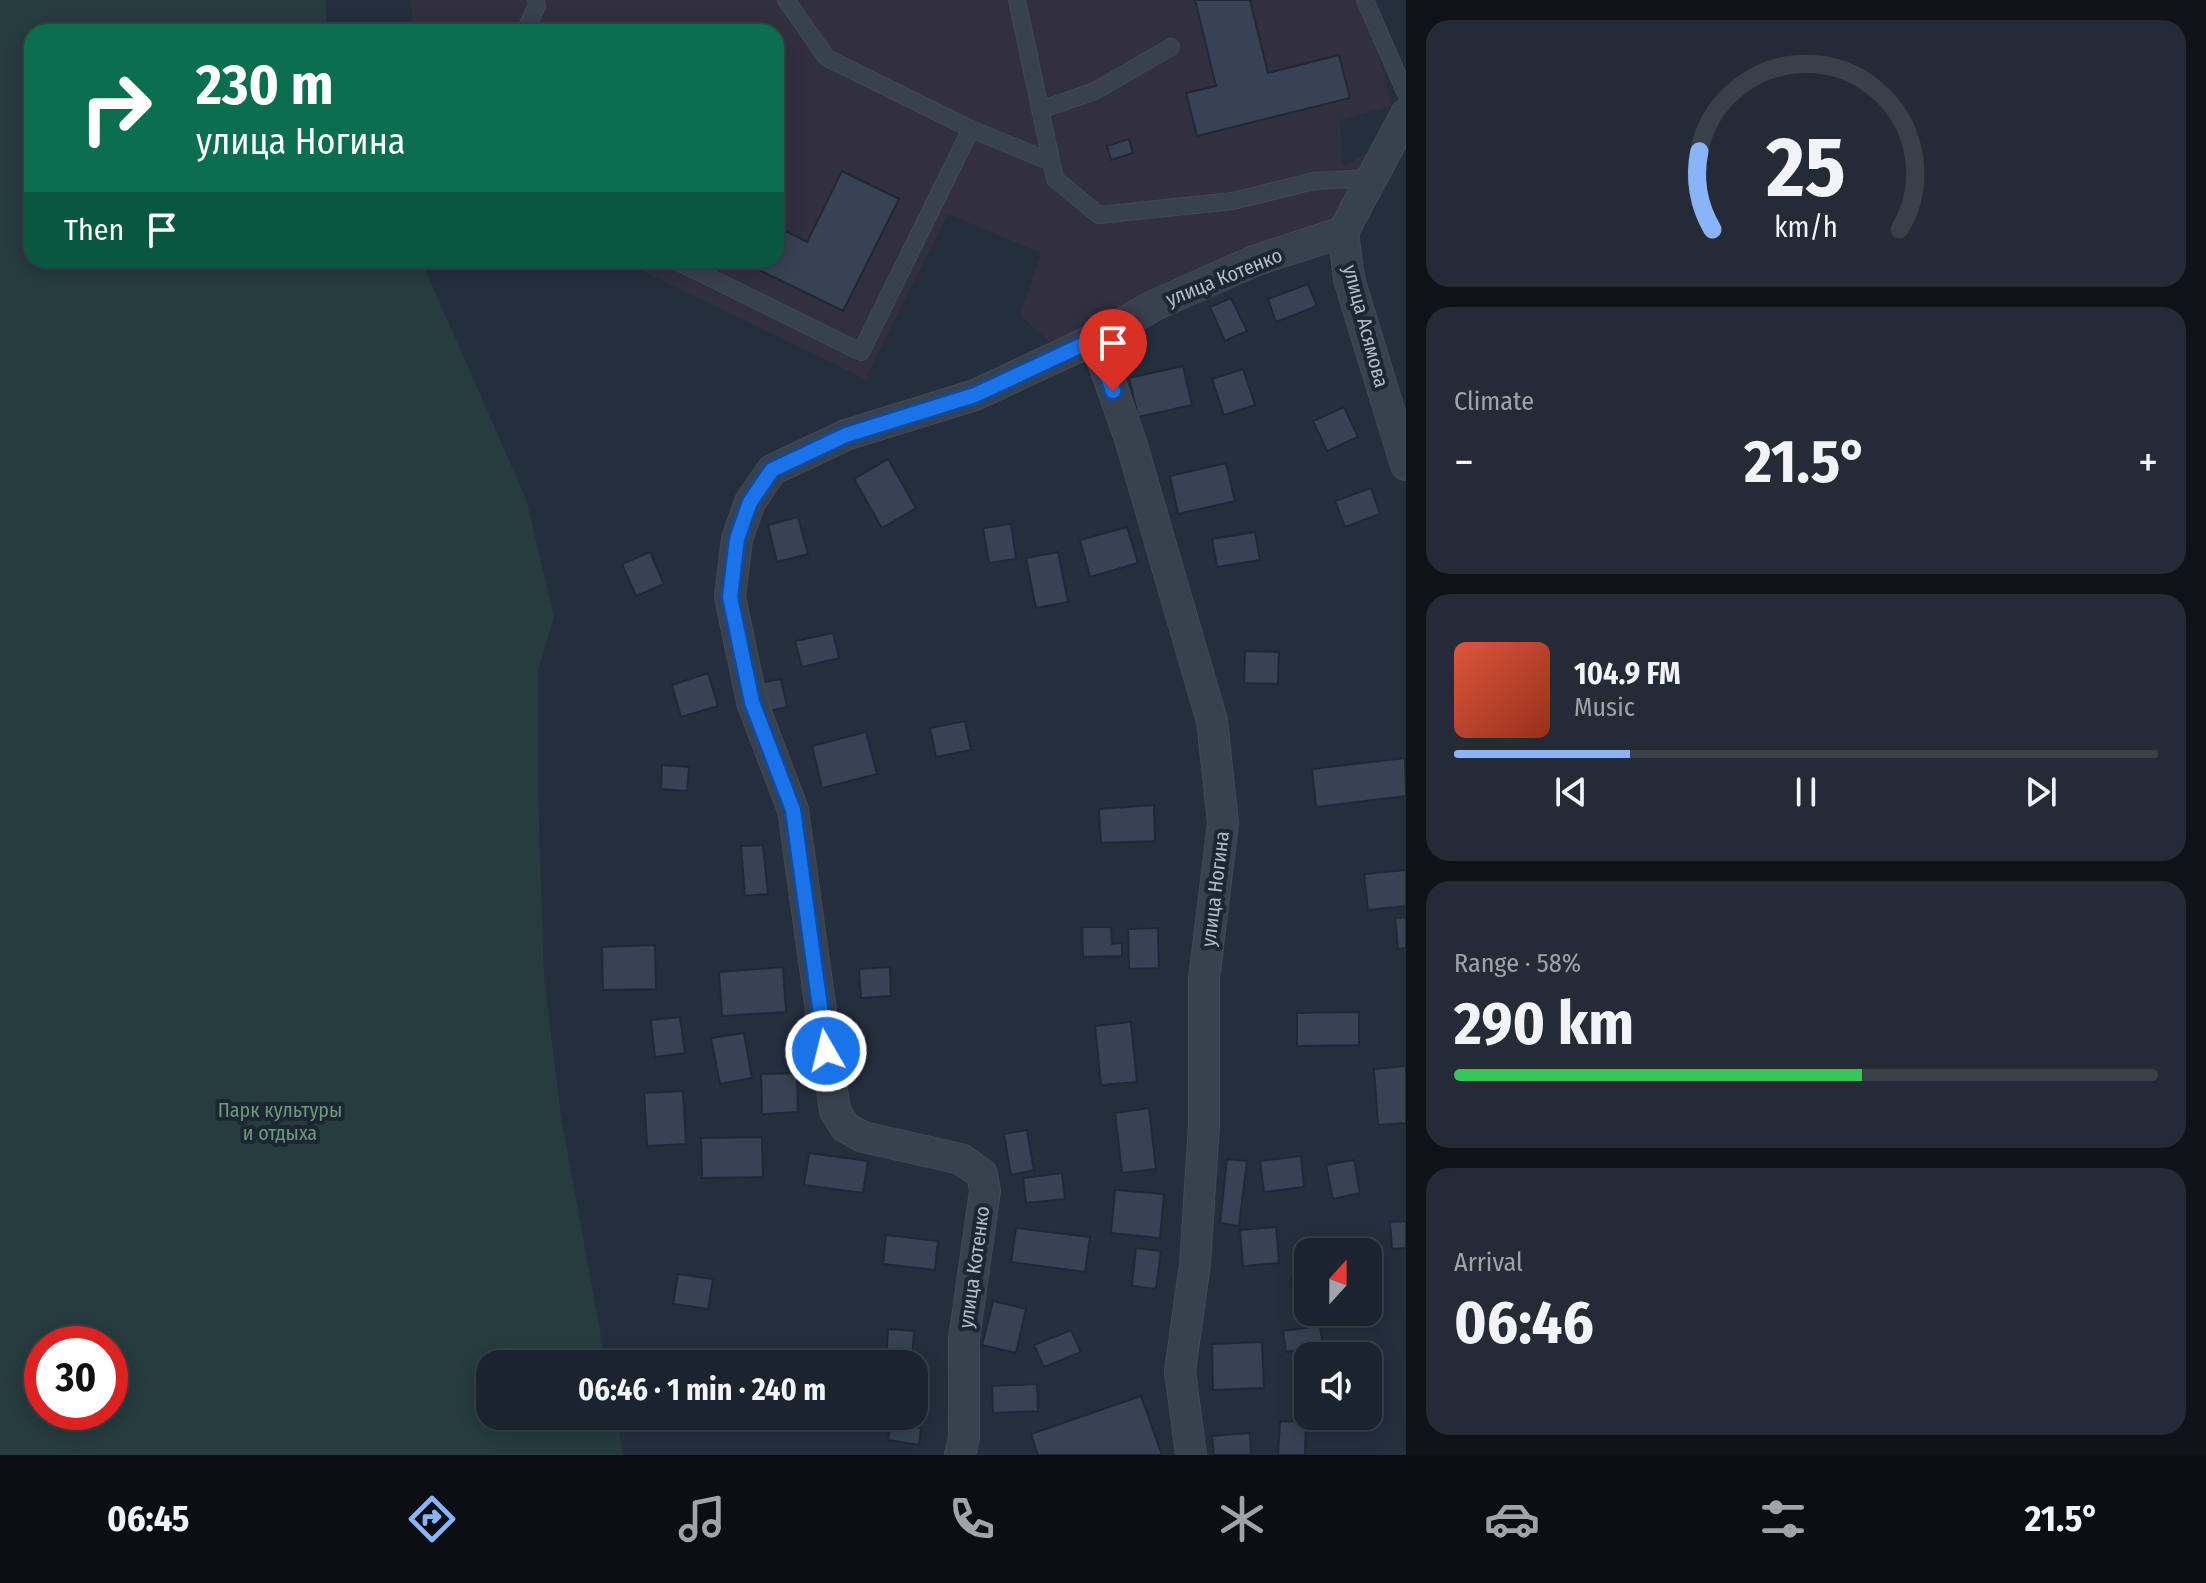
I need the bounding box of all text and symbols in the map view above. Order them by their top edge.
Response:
text: 230 m [196,52,333,119]
icon: right [64,56,168,160]
text: 25 [1765,117,1846,217]
text: улица Ногина [196,120,405,164]
icon: arrive [140,208,184,252]
text: km/h [1774,210,1838,245]
text: Then [64,212,124,248]
street label: улица Котенко [1162,243,1286,311]
street label: улица Асямова [1338,262,1394,390]
pin [1079,309,1147,391]
icon: arrive [1091,321,1135,365]
text: Climate [1454,386,1534,417]
text: 21.5° [1744,426,1868,498]
text: − [1454,436,1474,489]
text: + [2138,436,2158,489]
text: 104.9 FM [1574,656,1681,692]
text: Music [1574,692,1635,723]
icon: previous [1549,770,1593,814]
icon: pause [1784,770,1828,814]
icon: next [2019,770,2063,814]
street label: улица Ногина [1196,830,1234,948]
text: Range · 58% [1454,948,1581,979]
text: 290 km [1454,988,1634,1060]
position arrow [784,1009,868,1093]
park label: Парк культуры и отдыха [218,1098,342,1145]
street label: улица Котенко [954,1204,994,1330]
north arrow [1294,1238,1382,1326]
map controls [1294,1238,1382,1430]
text: Arrival [1454,1247,1523,1278]
text: 06:46 [1454,1287,1594,1359]
speed limit sign: 30 [24,1326,128,1430]
button: sound [1294,1342,1382,1430]
text: 06:46 · 1 min · 240 m [578,1372,826,1408]
icon: directions [404,1491,460,1547]
icon: music [674,1491,730,1547]
icon: phone [944,1491,1000,1547]
icon: climate [1214,1491,1270,1547]
icon: car [1484,1491,1540,1547]
icon: filters [1755,1491,1811,1547]
text: 06:45 [107,1497,189,1541]
text: 21.5° [2025,1497,2099,1541]

